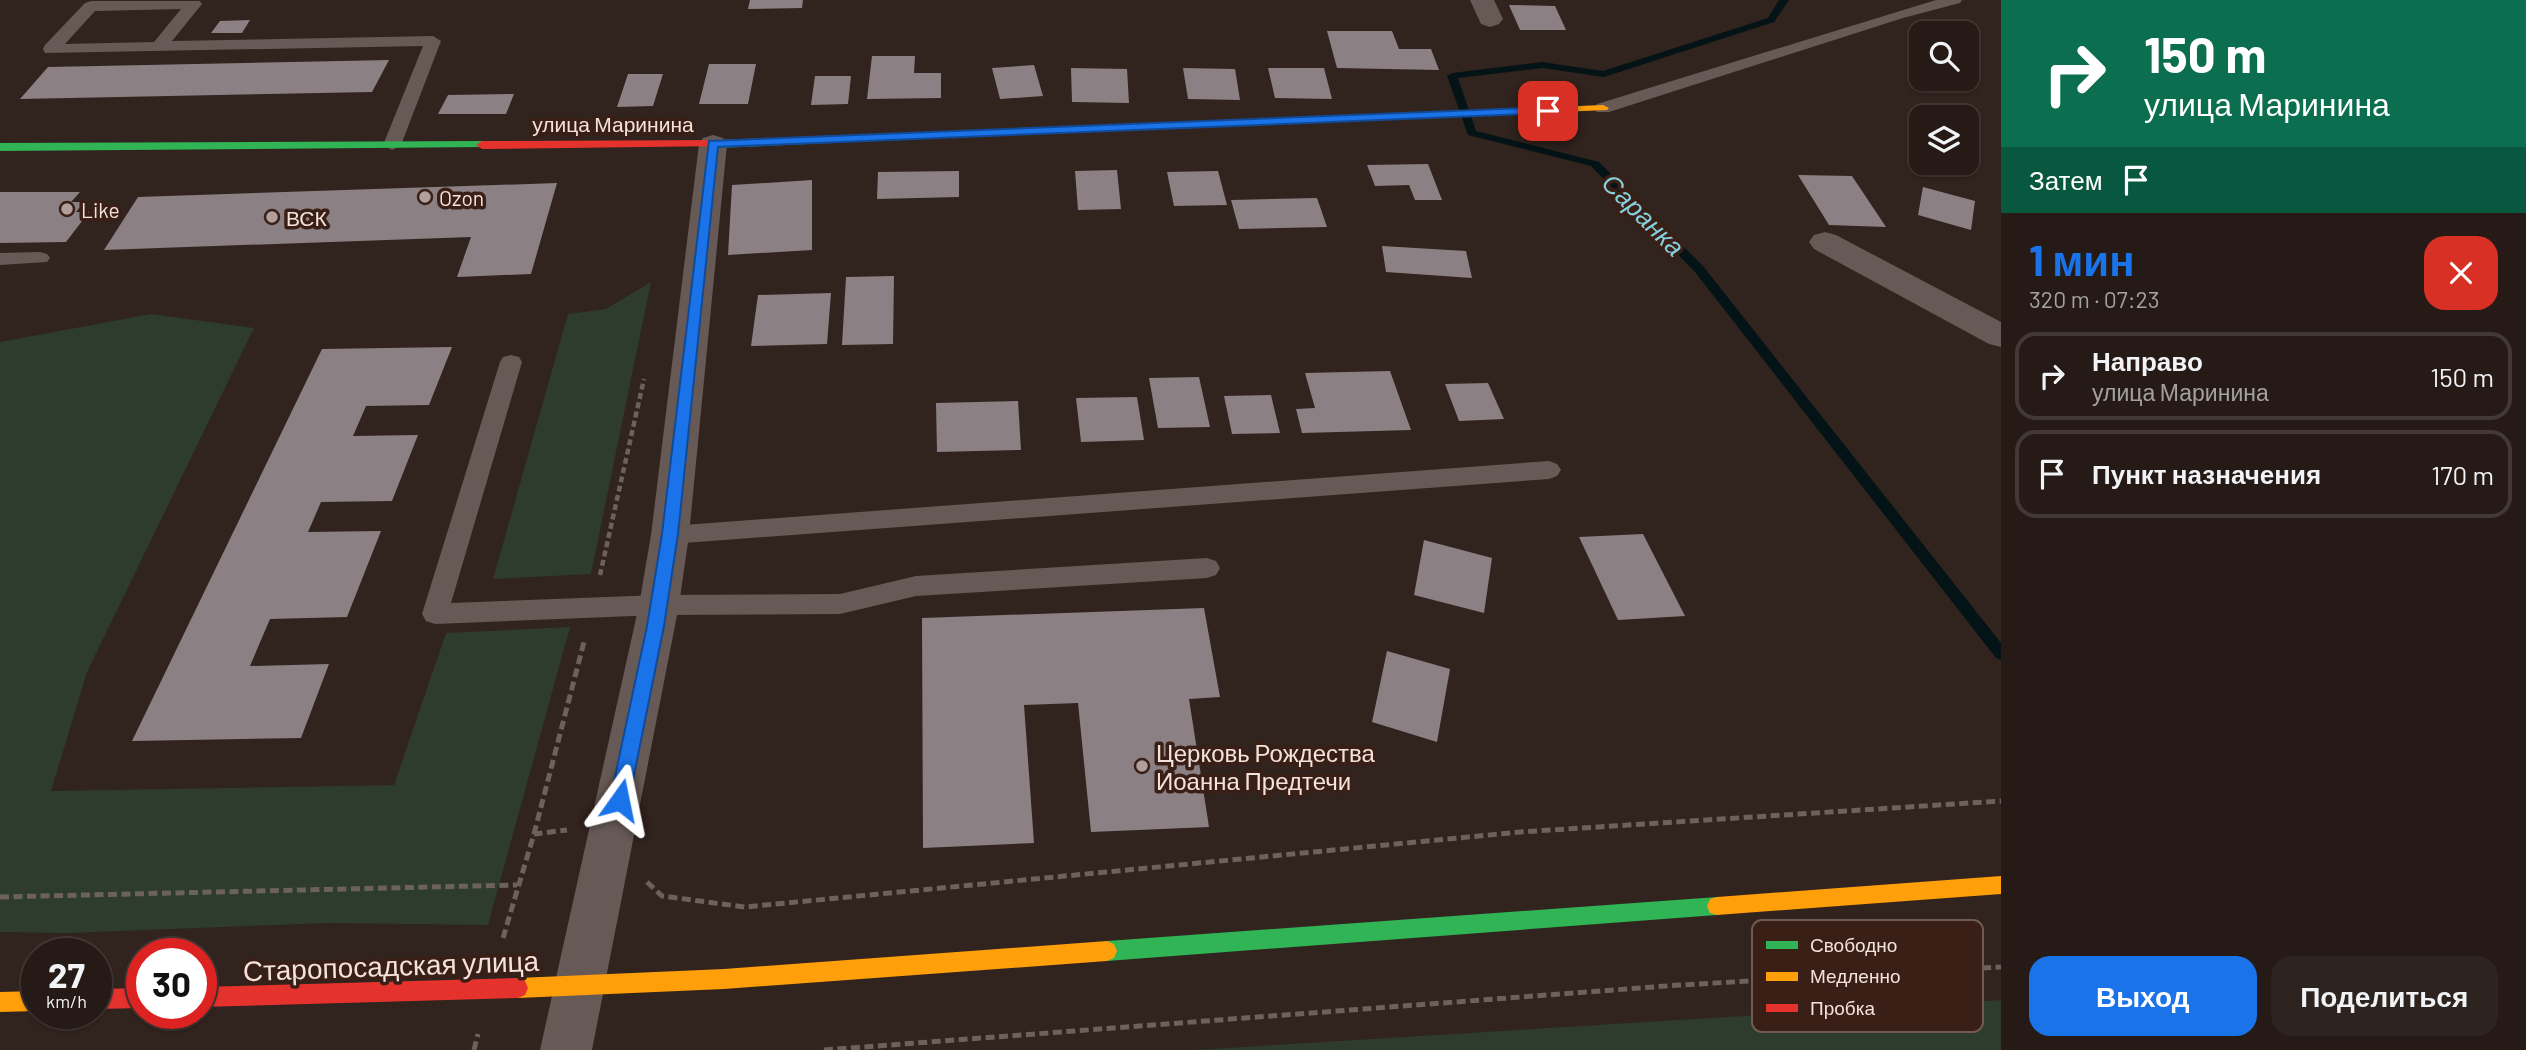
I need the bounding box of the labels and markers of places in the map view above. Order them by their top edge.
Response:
pin [1518,81,1578,141]
place label: Ozon [439,185,484,210]
marker: Ozon [417,189,433,205]
place label: Like [81,197,120,222]
marker: Like [59,201,75,217]
place label: ВСК [286,205,327,230]
marker: ВСК [264,209,280,225]
place label: Церковь Рождества Иоанна Предтечи [1156,738,1376,795]
marker: Церковь Рождества Иоанна Предтечи [1134,758,1150,774]

